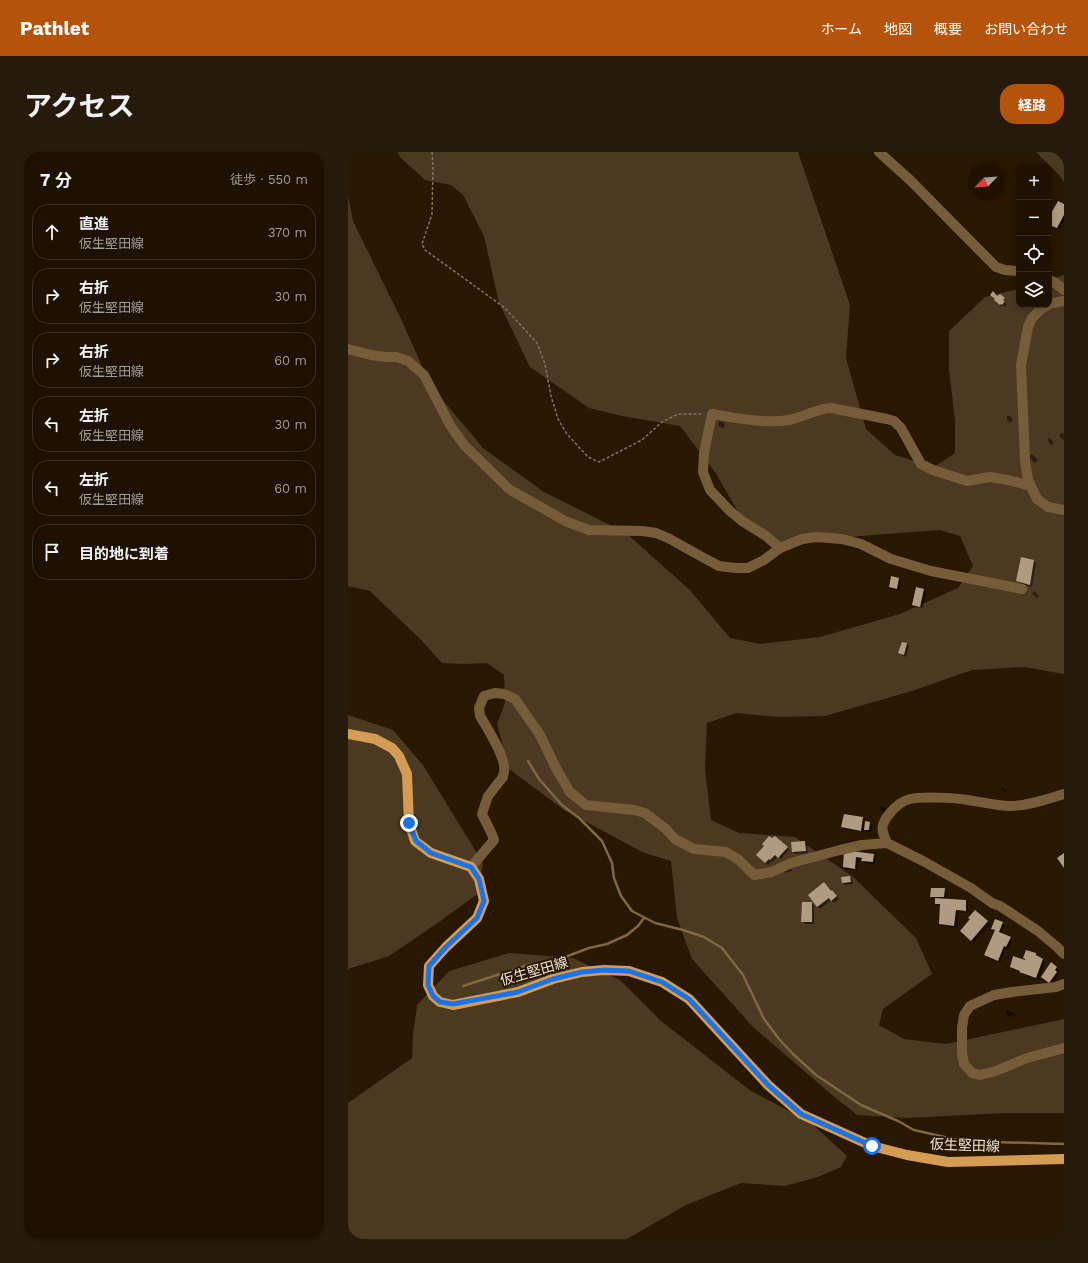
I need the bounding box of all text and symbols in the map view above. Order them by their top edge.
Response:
text: Pathlet [20,17,89,40]
text: ホーム [820,21,862,37]
text: 地図 [884,21,912,37]
text: 概要 [934,21,962,37]
text: お問い合わせ [984,21,1068,37]
button: 経路 [1000,84,1064,124]
text: アクセス [24,90,135,123]
north arrow [968,164,1004,200]
map controls [1016,164,1052,308]
button: + [1016,164,1052,200]
text: 7 分 [40,170,72,190]
text: 徒歩 · 550 m [230,172,308,187]
button: − [1016,200,1052,236]
text: 直進 [79,215,109,233]
icon: ahead [41,221,63,243]
text: 370 m [268,225,307,240]
text: 仮生堅田線 [79,236,144,251]
button: locate [1016,236,1052,272]
button: layers [1016,272,1052,308]
text: 右折 [79,279,109,297]
icon: right [41,285,63,307]
text: 30 m [275,289,307,304]
text: 仮生堅田線 [79,300,144,315]
text: 右折 [79,343,109,361]
icon: right [41,349,63,371]
text: 60 m [274,353,307,368]
text: 仮生堅田線 [79,364,144,379]
text: 左折 [79,407,109,425]
icon: left [41,413,63,435]
text: 30 m [275,417,307,432]
text: 仮生堅田線 [79,428,144,443]
text: 左折 [79,471,109,489]
icon: left [41,477,63,499]
text: 60 m [274,481,307,496]
text: 仮生堅田線 [79,492,144,507]
icon: arrive [41,541,63,563]
text: 目的地に到着 [79,545,169,563]
route end [400,814,418,832]
street label: 仮生堅田線 [498,954,570,988]
street label: 仮生堅田線 [930,1136,1000,1154]
route start [863,1137,881,1155]

